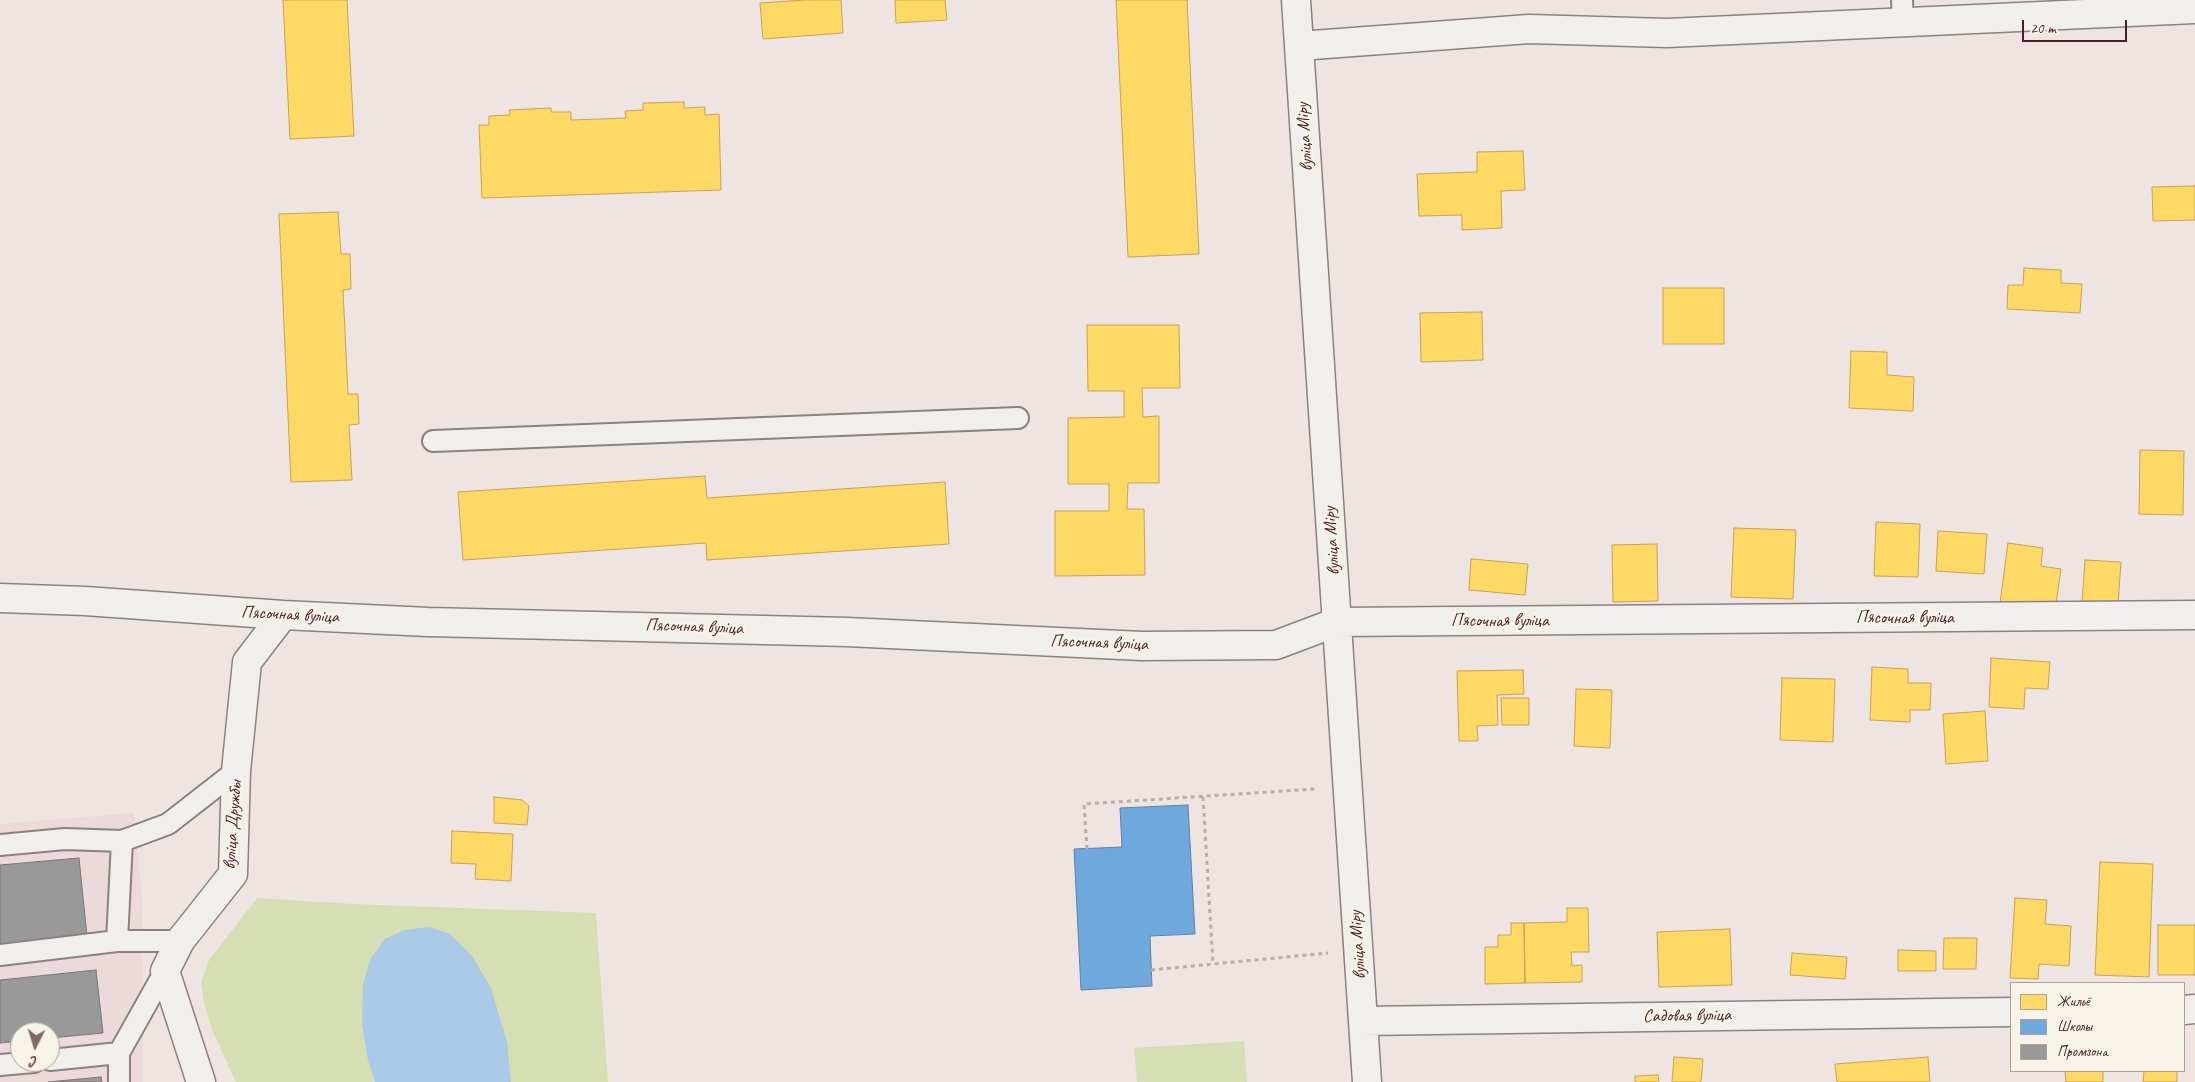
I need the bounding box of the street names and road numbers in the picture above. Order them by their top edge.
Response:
street label: вуліца Міру [1292,102,1318,172]
street label: вуліца Міру [1319,506,1345,576]
street label: Пясочная вуліца [241,602,339,628]
street label: Пясочная вуліца [1856,607,1954,629]
street label: Пясочная вуліца [1451,610,1549,632]
street label: Пясочная вуліца [645,614,743,640]
street label: Пясочная вуліца [1050,630,1148,656]
street label: вуліца Дружбы [219,780,247,870]
street label: вуліца Міру [1345,910,1371,980]
street label: Садовая вуліца [1643,1004,1731,1028]

